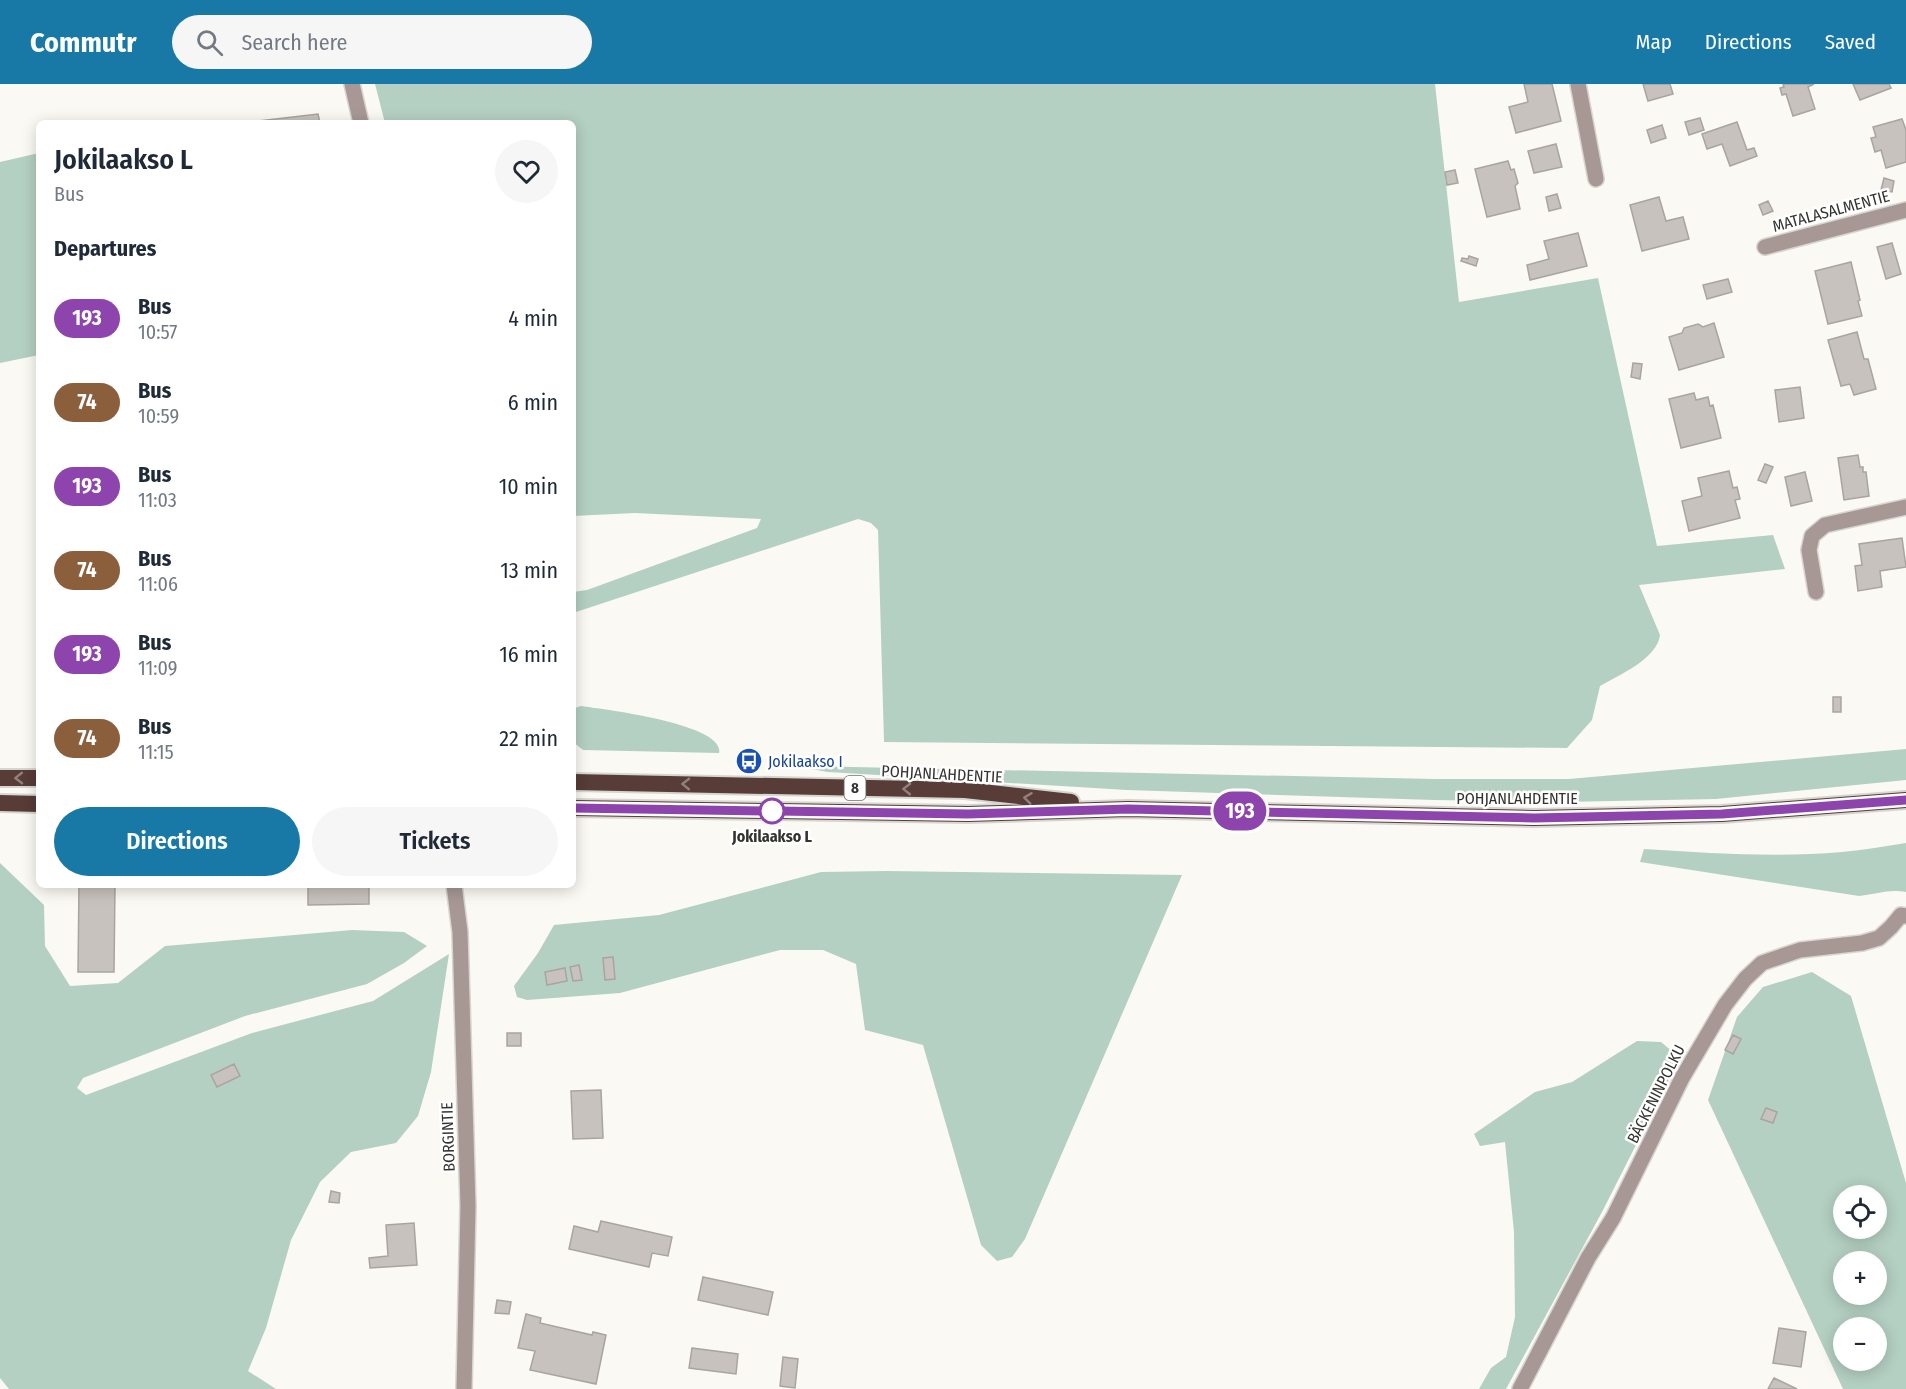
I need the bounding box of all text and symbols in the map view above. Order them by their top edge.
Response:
search box [172,15,592,69]
text: Commutr [30,26,136,59]
icon: search [193,26,226,59]
text: Search here [241,29,347,56]
text: Map [1635,29,1672,55]
text: Directions [1705,29,1792,55]
text: Saved [1825,29,1876,55]
button: heart [495,140,558,203]
text: Jokilaakso L [54,143,193,176]
text: Bus [54,182,84,206]
street label: MATALASALMENTIE [1770,186,1892,236]
text: Departures [54,235,156,262]
text: Bus [138,293,171,320]
text: 193 [72,305,102,331]
text: 4 min [508,305,558,332]
text: 10:57 [138,320,177,344]
text: Bus [138,377,171,404]
text: 74 [77,389,97,415]
text: 6 min [508,389,558,416]
text: 10:59 [138,404,179,428]
text: Bus [138,461,171,488]
text: 193 [72,473,102,499]
text: 10 min [499,473,558,500]
text: 11:03 [138,488,177,512]
text: Bus [138,545,171,572]
text: 74 [77,557,97,583]
text: 13 min [500,557,558,584]
text: 11:06 [138,572,178,596]
text: Bus [138,629,171,656]
text: 193 [72,641,102,667]
text: 16 min [499,641,558,668]
text: 11:09 [138,656,178,680]
text: Bus [138,713,171,740]
text: 74 [77,725,97,751]
text: 22 min [499,725,558,752]
text: 11:15 [138,740,174,764]
bus stop icon: Jokilaakso I [734,746,764,776]
place label: Jokilaakso I [768,752,843,771]
street label: POHJANLAHDENTIE [881,761,1003,787]
one-way arrow [15,772,24,784]
road number: 8 [844,776,866,800]
one-way arrow [682,778,691,790]
one-way arrow [902,783,911,795]
street label: POHJANLAHDENTIE [1456,789,1578,808]
one-way arrow [1024,792,1033,804]
line badge: 193 [1206,792,1274,830]
marker: Jokilaakso L [759,798,785,824]
text: 193 [1225,798,1255,824]
button: Directions [54,807,300,876]
button: Tickets [312,807,558,876]
place label: Jokilaakso L [731,827,813,846]
street label: BÄCKENINPOLKU [1623,1042,1689,1146]
street label: BORGINTIE [437,1102,459,1172]
map controls [1833,1185,1887,1371]
button: locate [1833,1185,1887,1239]
button: + [1833,1251,1887,1305]
button: − [1833,1317,1887,1371]

